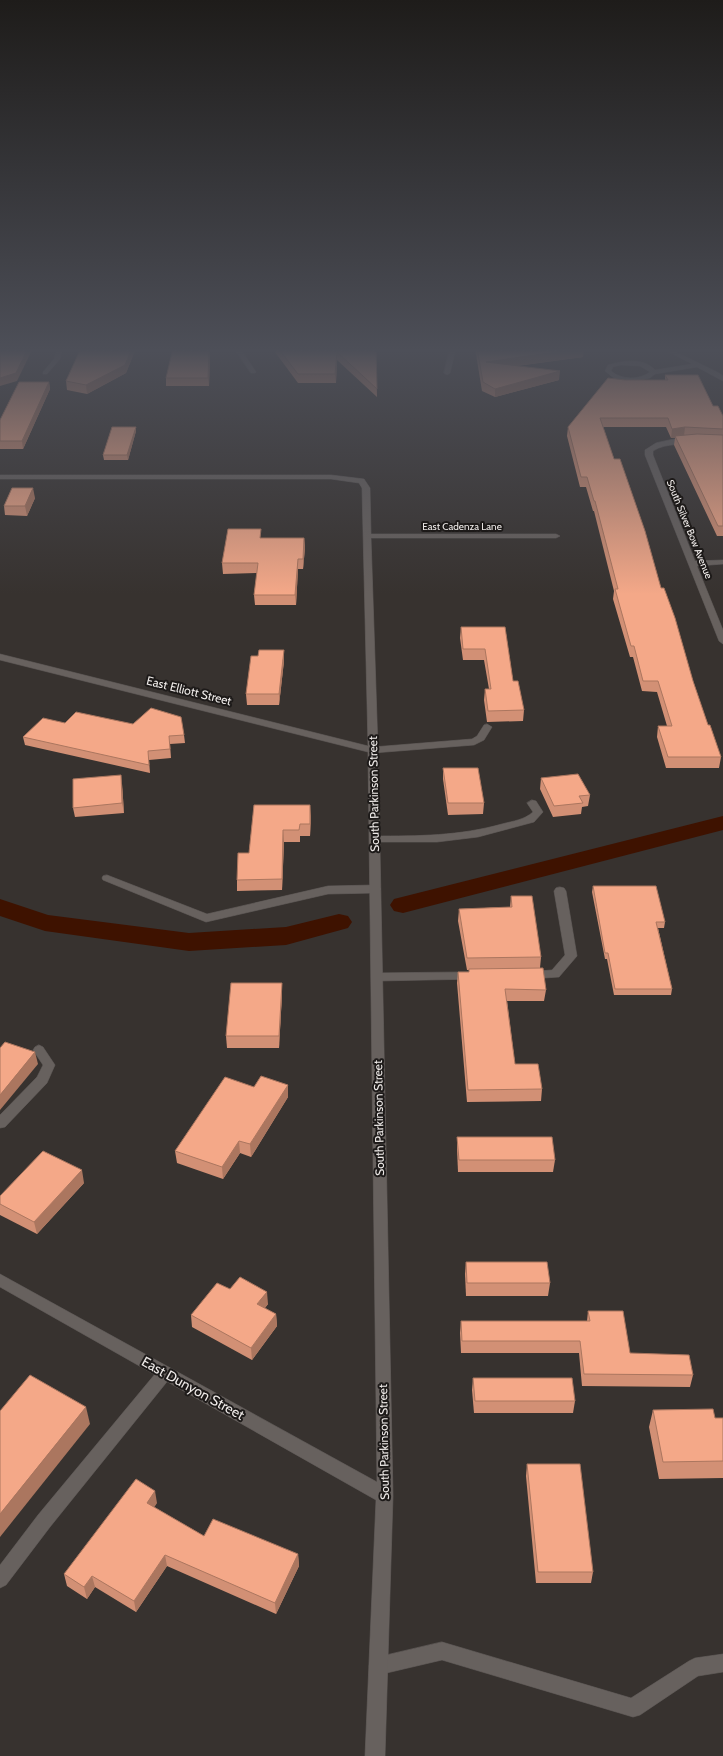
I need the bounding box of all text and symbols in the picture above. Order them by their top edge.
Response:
street label: South Silver Bow Avenue [664,478,715,581]
street label: East Cadenza Lane [422,520,502,533]
street label: East Elliott Street [145,673,233,708]
street label: South Parkinson Street [365,736,382,852]
street label: South Parkinson Street [370,1060,387,1176]
street label: East Dunyon Street [138,1352,248,1424]
street label: South Parkinson Street [375,1384,392,1500]

